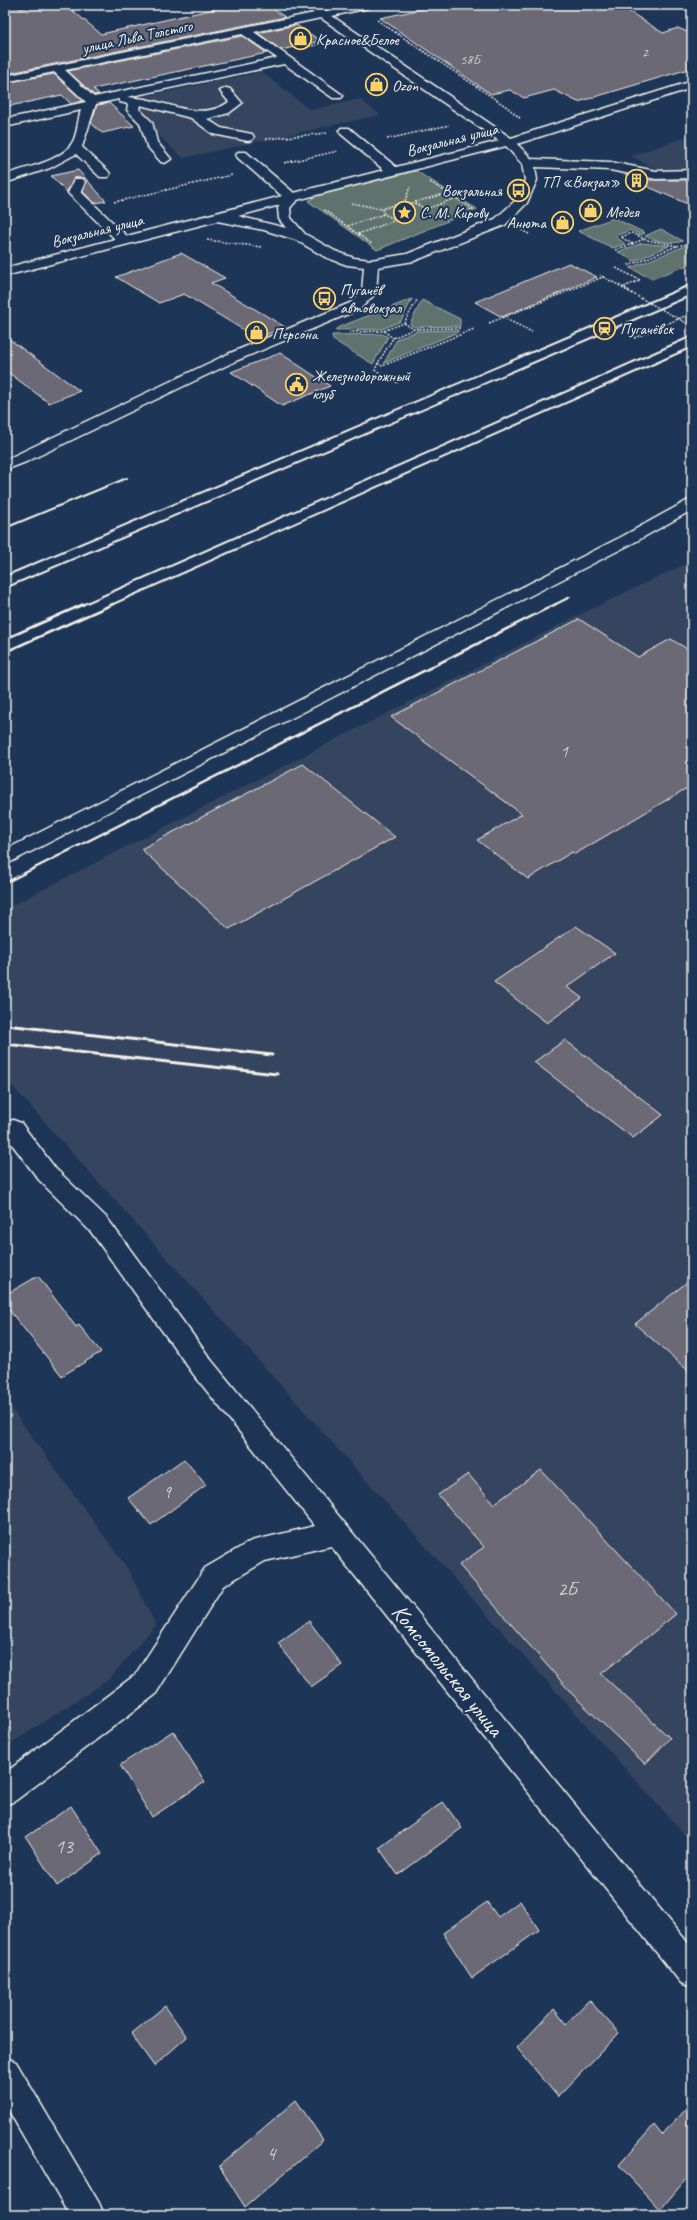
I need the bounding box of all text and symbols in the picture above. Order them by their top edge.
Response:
street label: улица Льва Толстого [79,15,195,59]
shop icon: Красное&Белое [288,26,314,52]
place label: Красное&Белое [316,30,401,50]
house number: 2 [642,44,650,61]
house number: 58Б [460,51,483,68]
shop icon: Ozon [364,72,390,98]
place label: Ozon [392,76,419,96]
street label: Вокзальная улица [404,119,501,161]
building icon: ТП «Вокзал» [623,168,649,194]
place label: ТП «Вокзал» [541,172,620,192]
bus stop icon: Вокзальная [505,177,531,203]
place label: Вокзальная [442,181,503,201]
shop icon: Медея [578,198,604,224]
place icon: С. М. Кирову [392,199,418,225]
place label: Медея [606,202,640,222]
place label: С. М. Кирову [420,203,490,223]
shop icon: Анюта [549,209,575,235]
street label: Вокзальная улица [49,210,146,252]
place label: Анюта [507,213,548,233]
place label: Пугачёв автовокзал [340,280,403,318]
bus stop icon: Пугачёв автовокзал [312,285,338,311]
station icon: Пугачёвск [592,315,618,341]
place label: Пугачёвск [620,319,675,339]
shop icon: Персона [244,320,270,346]
place label: Персона [272,324,319,344]
place label: Железнодорожный клуб [312,366,412,404]
public building icon: Железнодорожный клуб [284,371,310,397]
house number: 1 [560,741,569,762]
house number: 9 [163,1482,172,1503]
house number: 2Б [557,1577,579,1602]
street label: Комсомольская улица [385,1598,511,1744]
house number: 13 [55,1834,75,1859]
house number: 4 [267,2141,278,2166]

